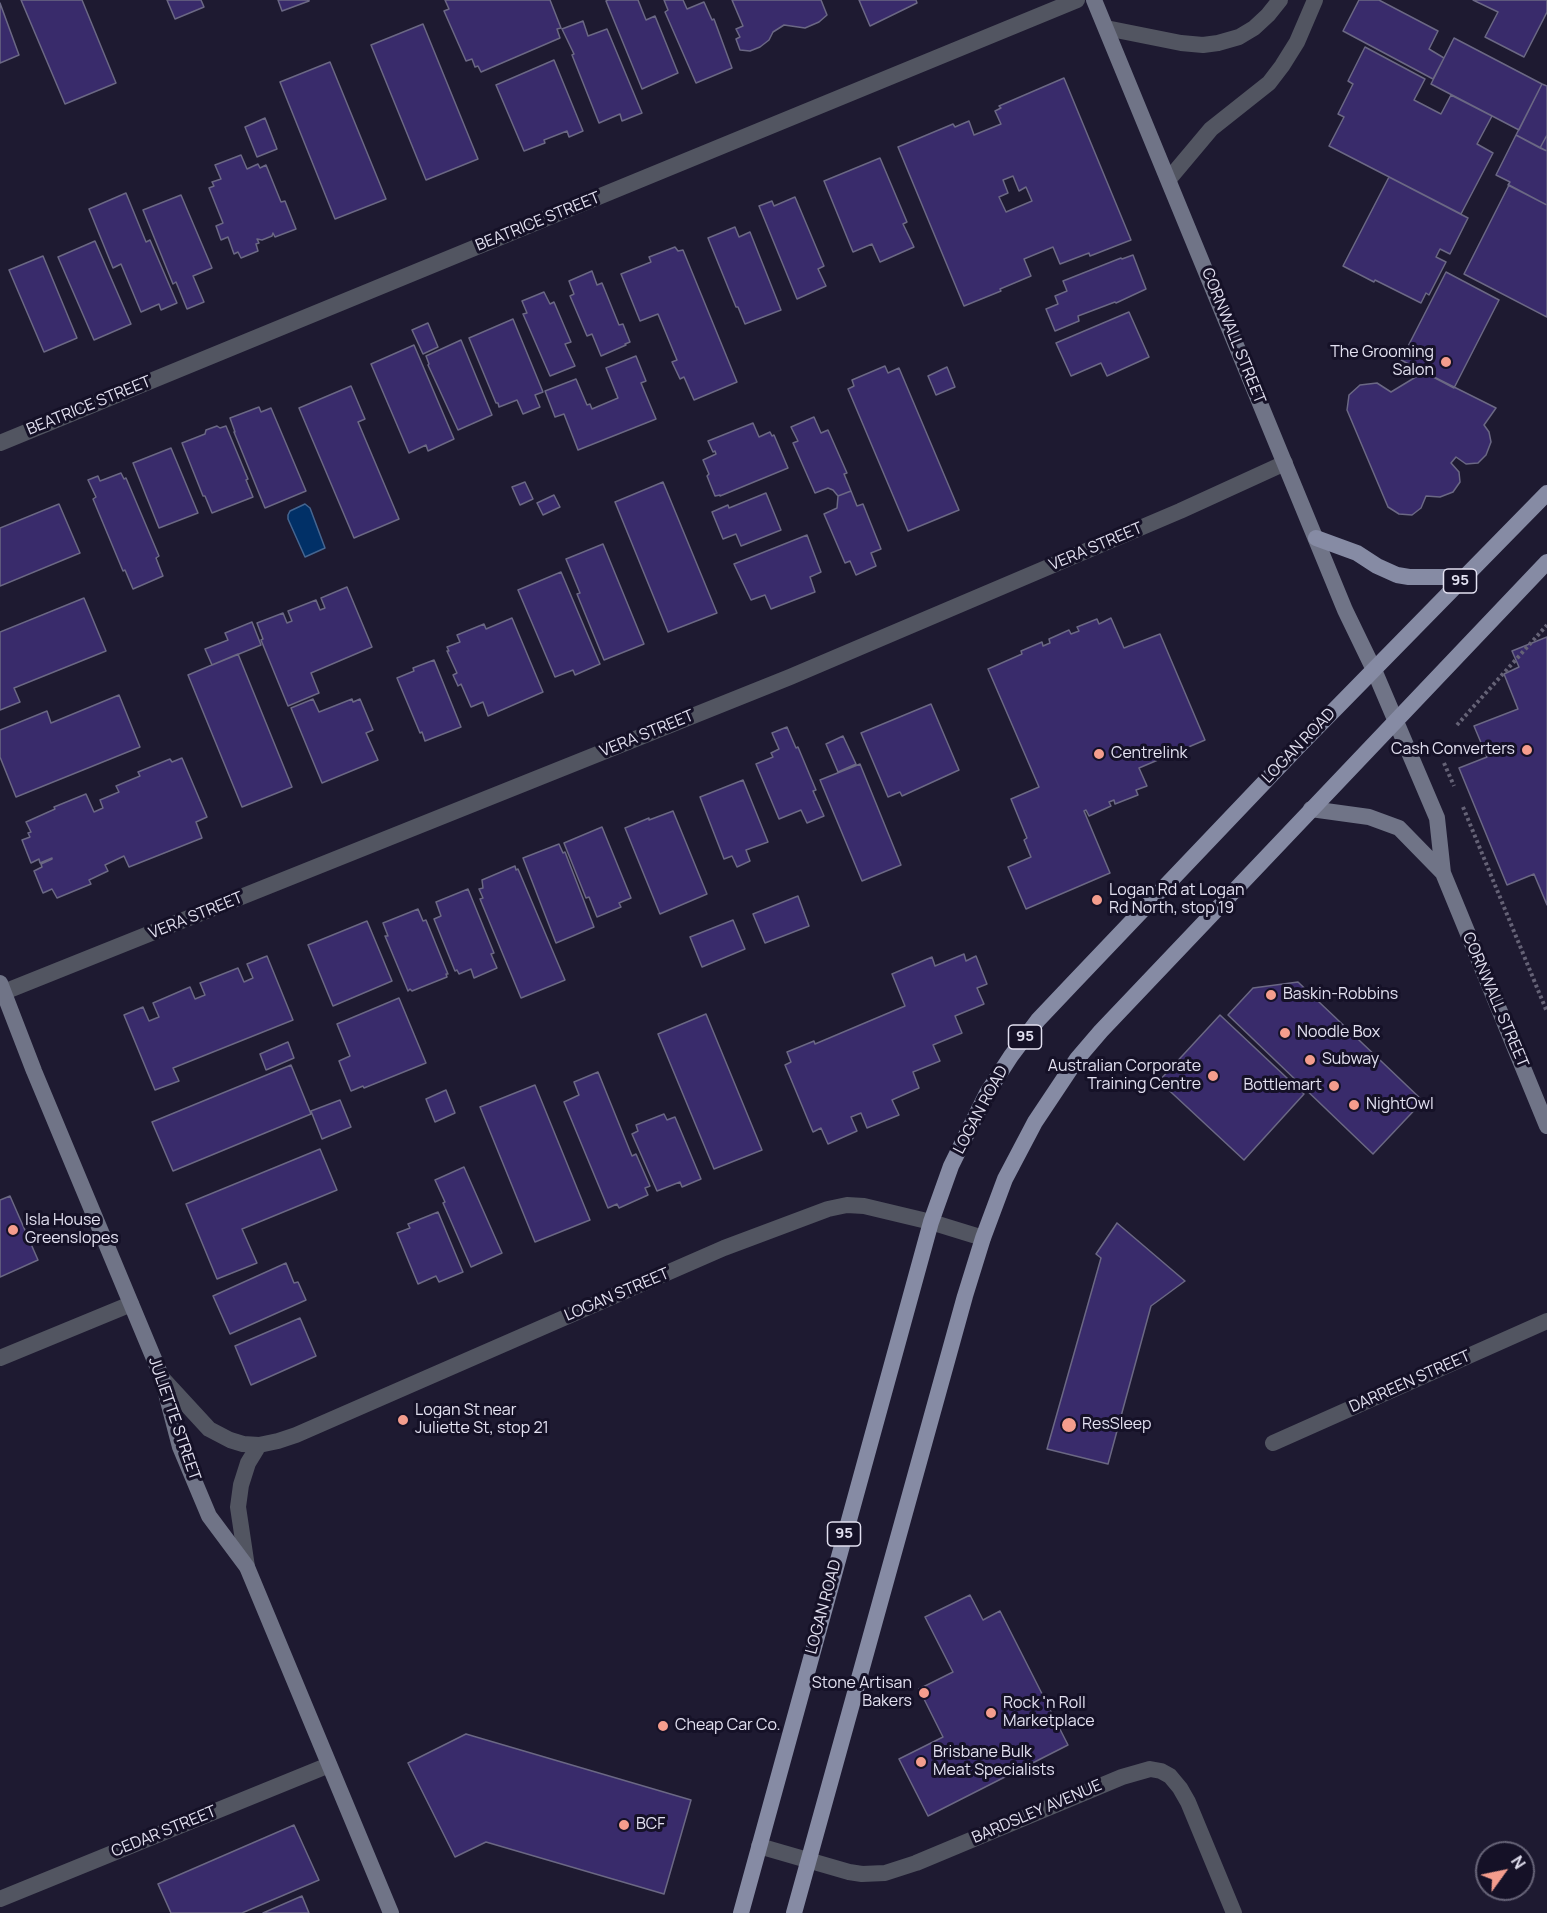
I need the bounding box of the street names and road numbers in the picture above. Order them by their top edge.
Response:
street label: BEATRICE STREET [473,188,603,256]
street label: CORNWALL STREET [1197,265,1269,407]
street label: BEATRICE STREET [24,372,154,440]
street label: VERA STREET [1046,519,1146,575]
road number: 95 [1444,569,1476,593]
street label: LOGAN ROAD [1258,704,1340,788]
street label: VERA STREET [597,706,697,762]
street label: VERA STREET [146,888,246,944]
street label: CORNWALL STREET [1458,930,1532,1070]
road number: 95 [1008,1025,1042,1049]
street label: LOGAN ROAD [950,1063,1012,1157]
street label: LOGAN STREET [562,1264,672,1326]
street label: DARREEN STREET [1347,1347,1473,1417]
street label: JULIETTE STREET [144,1355,204,1483]
road number: 95 [828,1522,860,1546]
street label: LOGAN ROAD [802,1558,846,1656]
street label: BARDSLEY AVENUE [969,1776,1105,1848]
street label: CEDAR STREET [109,1802,219,1862]

